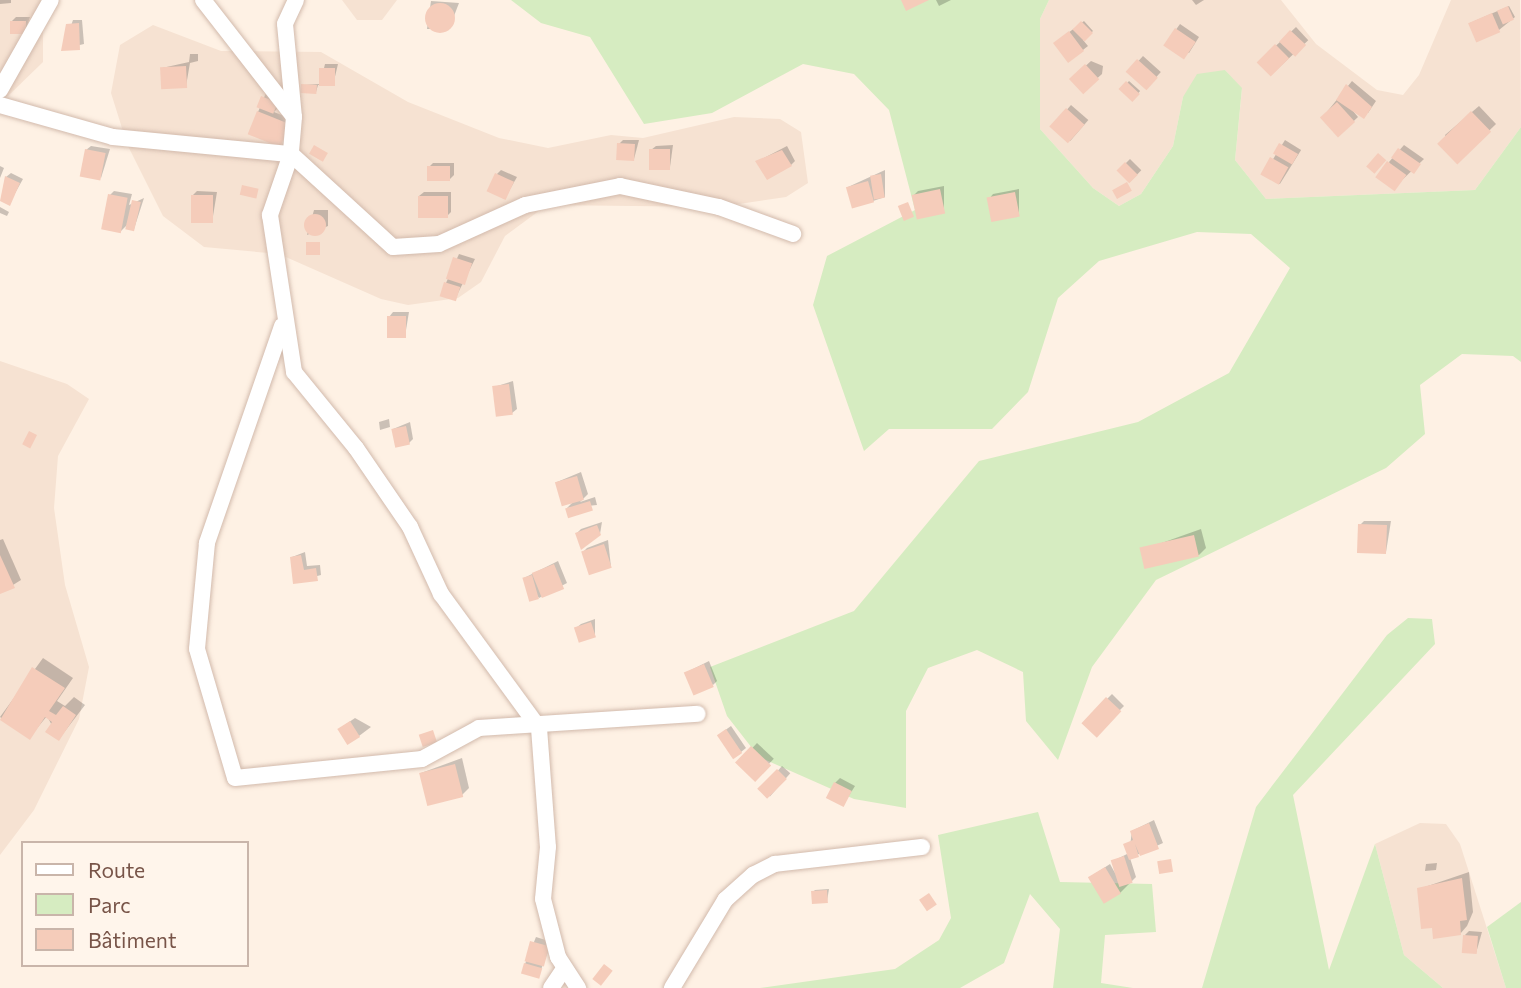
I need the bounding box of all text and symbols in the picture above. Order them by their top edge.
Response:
legend [21,841,248,967]
text: Route [88,857,145,882]
text: Parc [88,892,131,917]
text: Bâtiment [88,927,177,952]

